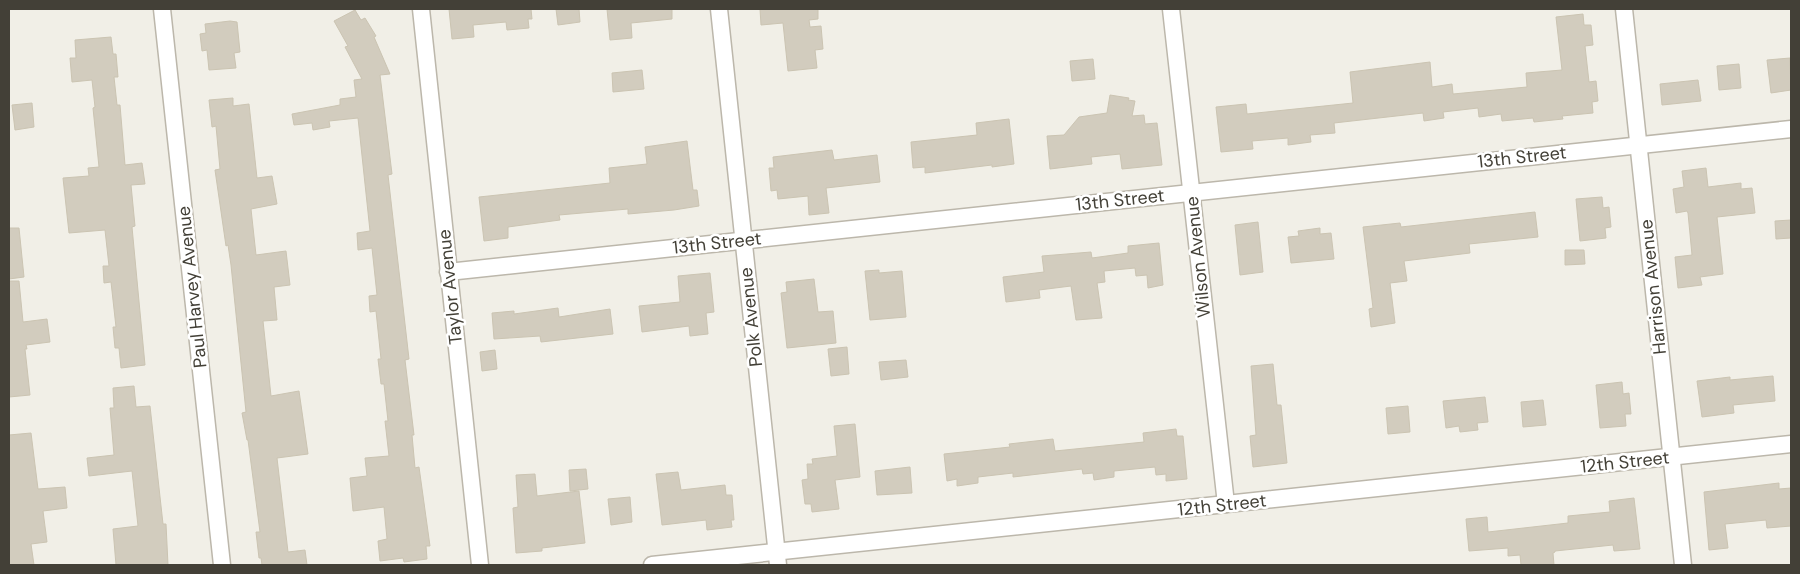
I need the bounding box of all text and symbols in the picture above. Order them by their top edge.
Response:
street label: 13th Street [1476,140,1568,174]
street label: 13th Street [1074,183,1166,217]
street label: Wilson Avenue [1180,195,1216,319]
street label: Paul Harvey Avenue [172,205,212,369]
street label: Harrison Avenue [1634,218,1672,356]
street label: 13th Street [671,226,763,260]
street label: Taylor Avenue [432,228,468,346]
street label: Polk Avenue [734,266,768,368]
street label: 12th Street [1579,445,1671,479]
street label: 12th Street [1176,488,1268,522]

